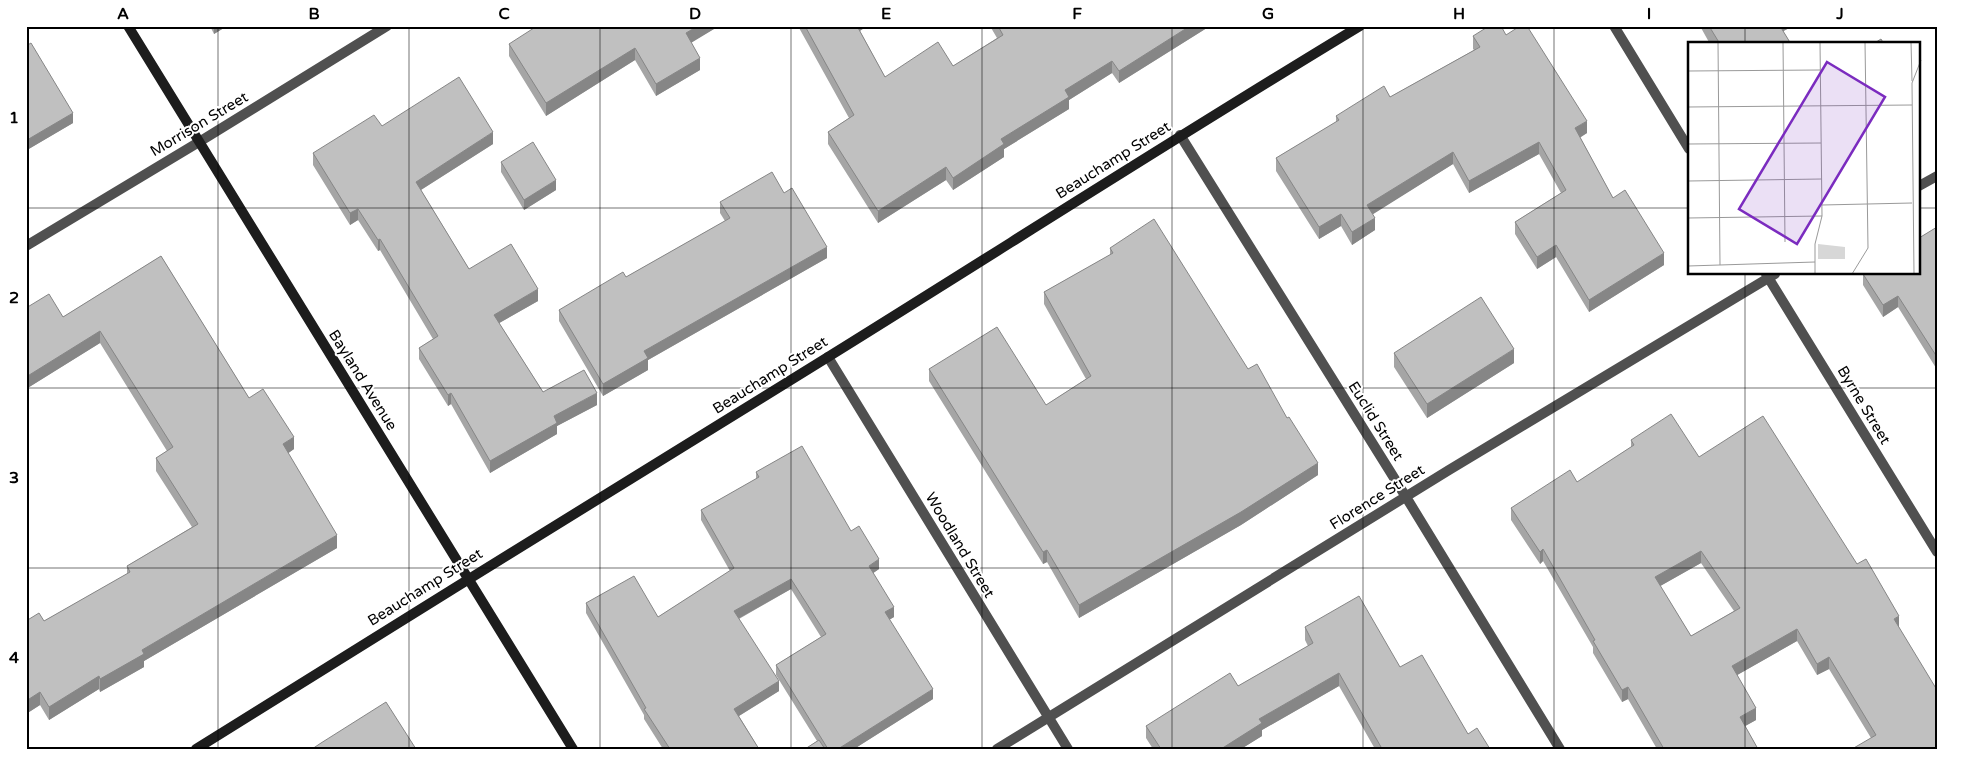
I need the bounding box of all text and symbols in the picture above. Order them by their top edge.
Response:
text: A [117,4,129,24]
text: B [308,4,320,24]
text: C [498,4,510,24]
text: D [689,4,701,24]
text: E [881,4,891,24]
text: F [1072,4,1082,24]
text: G [1262,4,1274,24]
text: H [1453,4,1465,24]
text: I [1647,4,1651,24]
text: J [1835,4,1844,24]
inset map [1688,42,1920,275]
street label: Morrison Street [147,88,251,160]
text: 1 [9,108,19,128]
street label: Beauchamp Street [1052,117,1174,203]
text: 2 [9,288,19,308]
street label: Bayland Avenue [325,326,401,434]
street label: Beauchamp Street [709,332,831,418]
street label: Byrne Street [1834,362,1895,448]
street label: Euclid Street [1344,378,1408,464]
street label: Florence Street [1326,461,1428,533]
text: 3 [9,468,19,488]
street label: Woodland Street [921,489,999,601]
street label: Beauchamp Street [364,544,486,630]
text: 4 [9,648,19,668]

